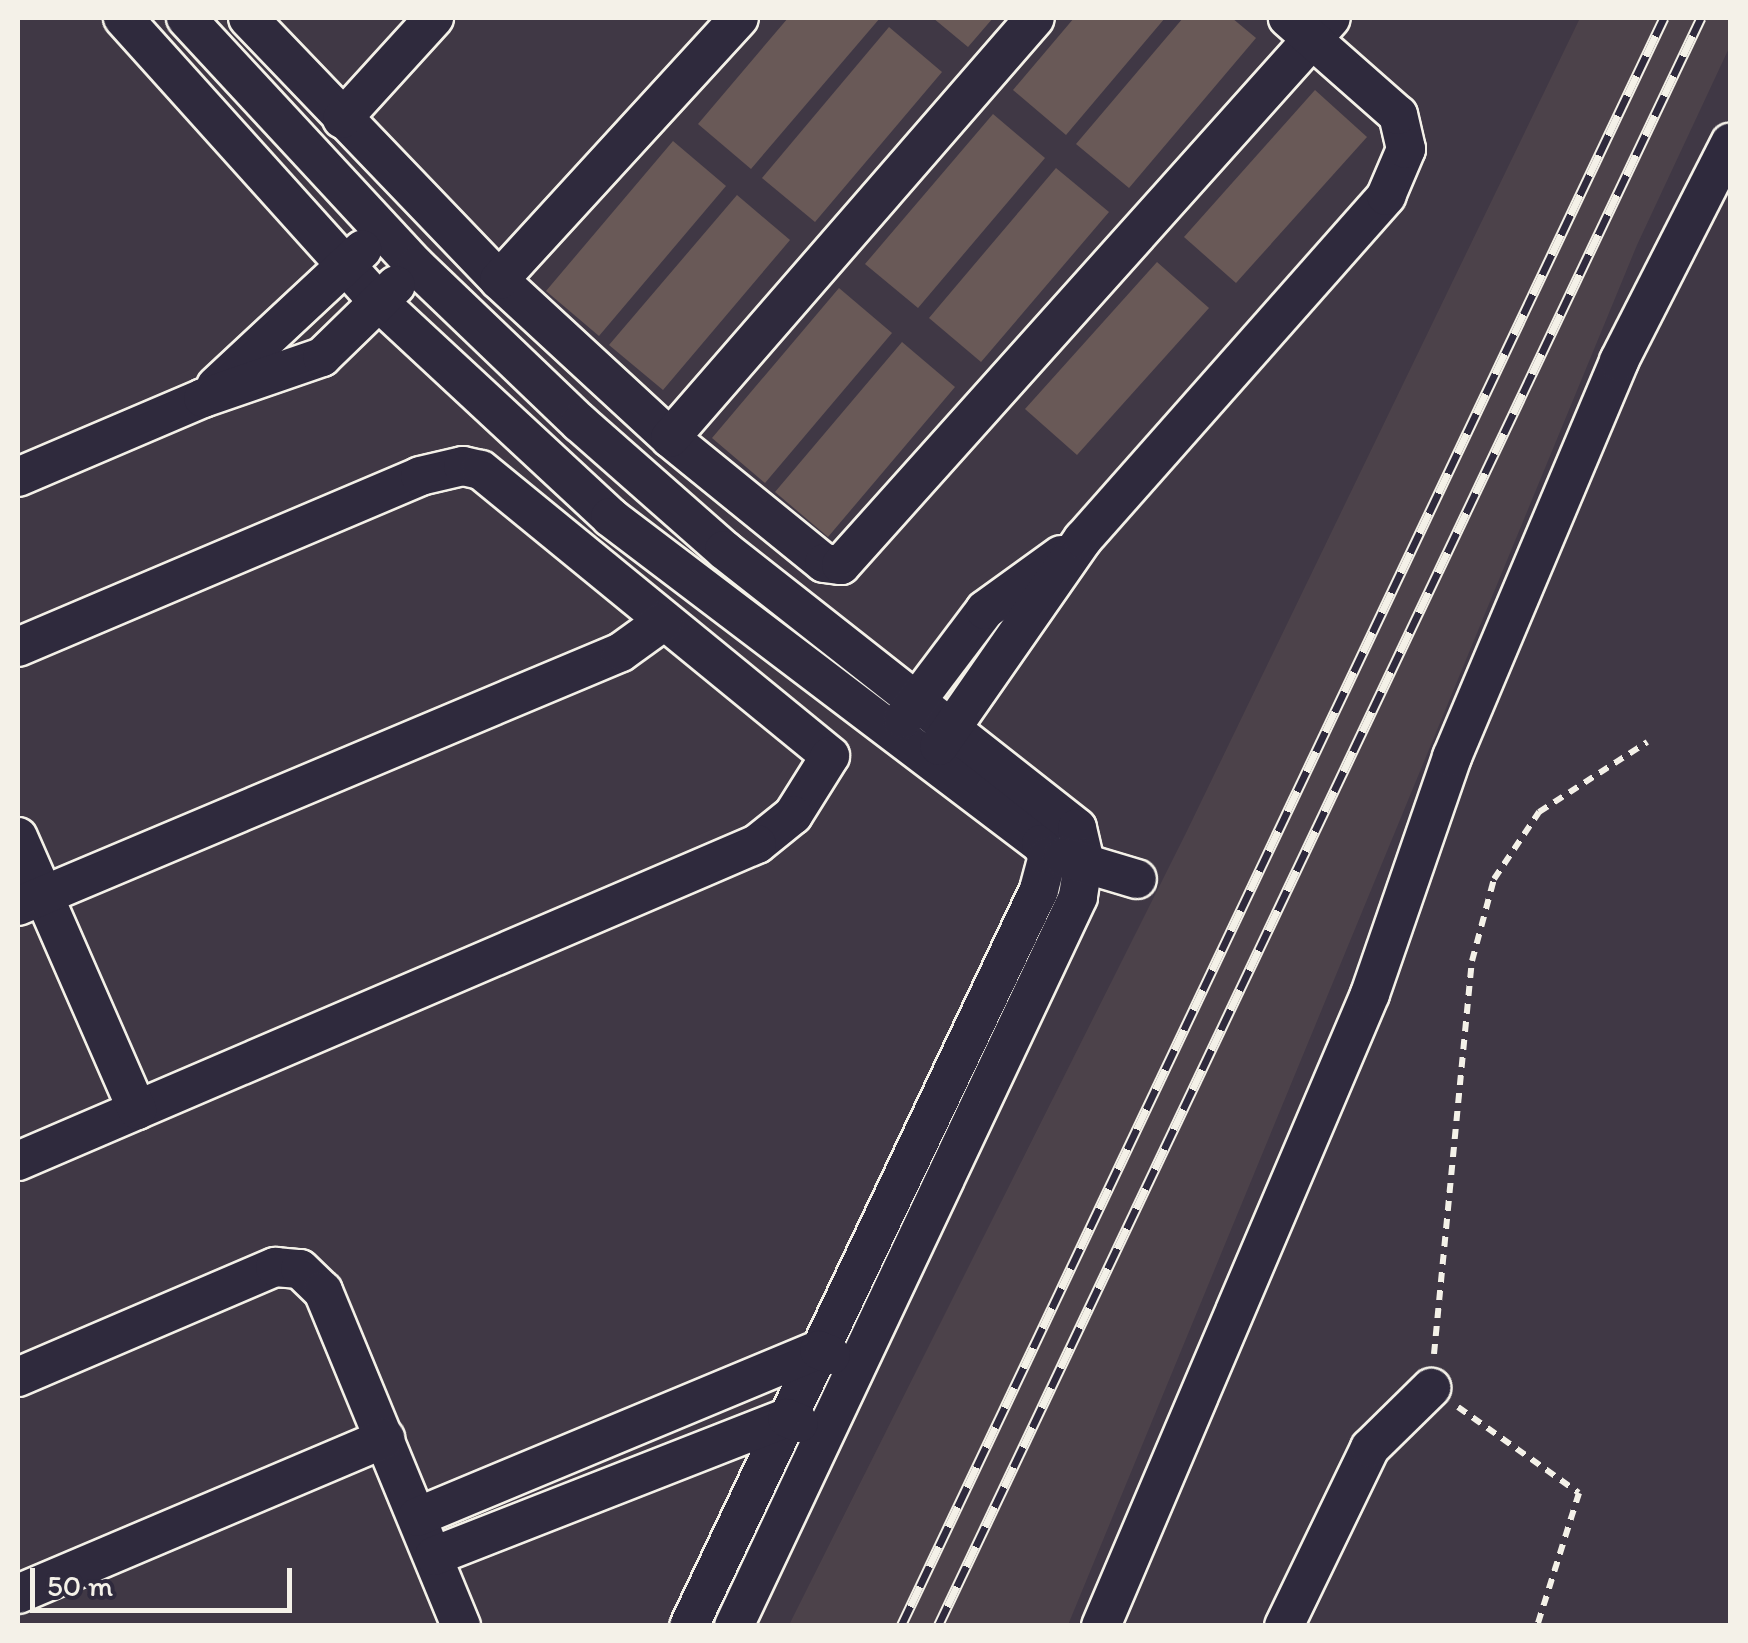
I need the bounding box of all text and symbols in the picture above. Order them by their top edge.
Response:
scale bar [35,1548,298,1610]
text: 50 m [47,1567,113,1604]

